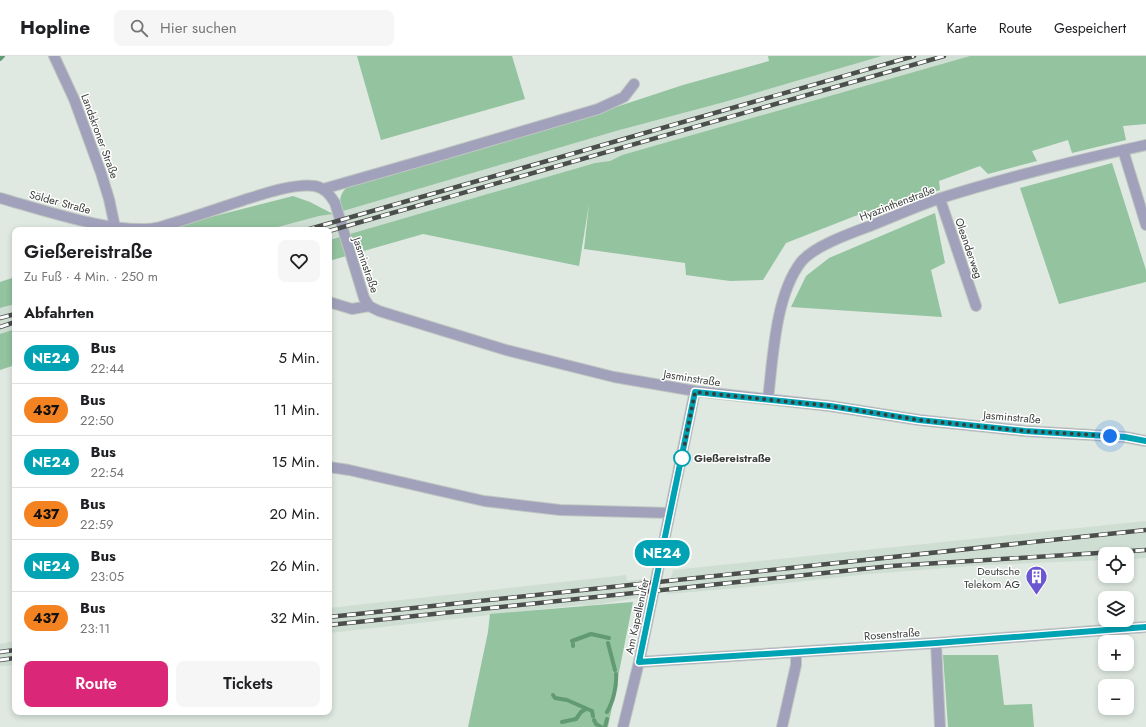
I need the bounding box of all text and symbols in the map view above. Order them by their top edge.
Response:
search box [114,10,394,46]
text: Hopline [20,14,90,41]
icon: search [128,17,150,39]
text: Hier suchen [160,17,237,39]
text: Karte [947,18,977,38]
text: Route [999,18,1032,38]
text: Gespeichert [1054,18,1126,38]
street label: Landskroner Straße [77,91,123,181]
street label: Hyazinthenstraße [857,181,937,225]
street label: Sölder Straße [27,186,93,218]
street label: Oleanderweg [951,215,987,281]
street label: Jasminstraße [348,233,383,295]
text: Gießereistraße [24,238,153,265]
button: heart [278,240,320,282]
text: Zu Fuß · 4 Min. · 250 m [24,267,158,286]
text: Abfahrten [24,302,94,324]
text: Bus [91,337,116,359]
text: 5 Min. [279,347,320,369]
text: NE24 [32,348,71,368]
text: 22:44 [91,359,124,378]
street label: Jasminstraße [660,365,722,390]
text: Bus [80,389,105,411]
text: 11 Min. [274,399,320,421]
text: 437 [33,400,59,420]
street label: Jasminstraße [981,406,1042,428]
text: 22:50 [80,411,114,430]
your location [1100,426,1120,446]
text: Bus [91,441,116,463]
marker: Gießereistraße [673,449,691,467]
place label: Gießereistraße [694,450,771,466]
text: 15 Min. [272,451,320,473]
text: NE24 [32,452,71,472]
text: 22:54 [91,463,124,482]
text: Bus [80,493,105,515]
text: 20 Min. [270,503,320,525]
text: 437 [33,504,59,524]
text: 22:59 [80,515,114,534]
line badge: NE24 [634,540,690,566]
text: NE24 [643,543,681,563]
text: Bus [91,545,116,567]
map controls [1098,547,1134,715]
button: locate [1098,547,1134,583]
text: 26 Min. [270,555,320,577]
text: NE24 [32,556,71,576]
place label: Deutsche Telekom AG [964,563,1020,592]
building icon: Deutsche Telekom AG [1023,564,1049,597]
text: 23:05 [91,567,124,586]
street label: Am Kapellenufer [621,576,653,656]
button: layers [1098,591,1134,627]
text: Bus [80,597,105,619]
text: 32 Min. [270,607,320,629]
text: 437 [33,608,59,628]
text: 23:11 [80,619,110,638]
street label: Rosenstraße [863,624,921,644]
button: + [1098,635,1134,671]
button: Route [24,661,168,707]
button: Tickets [176,661,320,707]
button: − [1098,679,1134,715]

